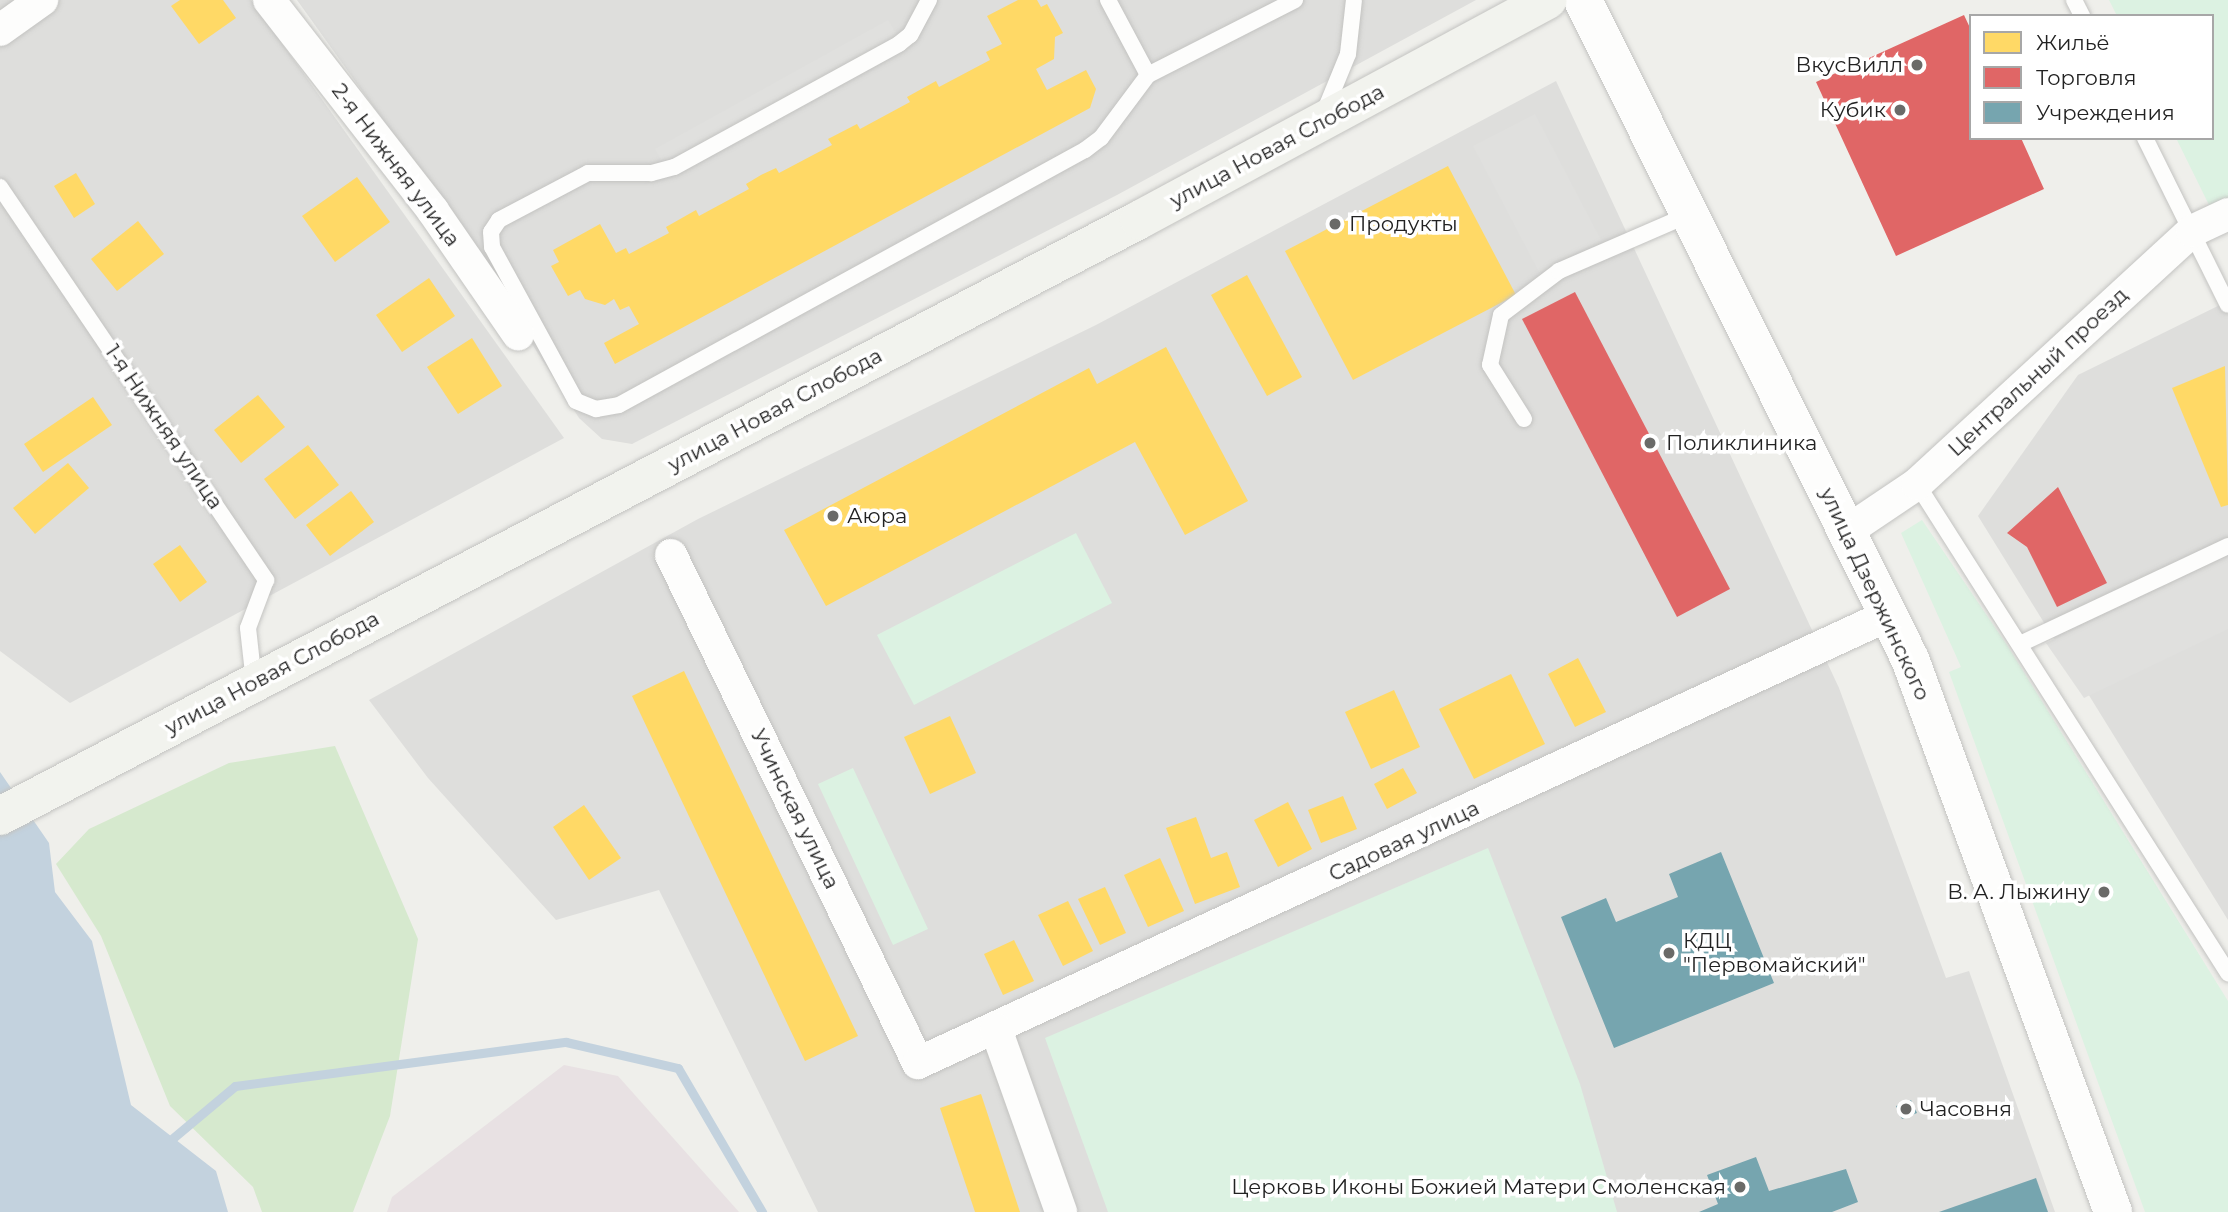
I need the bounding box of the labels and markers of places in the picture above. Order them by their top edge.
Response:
place label: ВкусВилл [1796,52,1903,78]
marker: ВкусВилл [1909,57,1925,73]
place label: Кубик [1820,97,1886,123]
marker: Кубик [1892,102,1908,118]
place label: Продукты [1349,211,1458,237]
marker: Продукты [1327,216,1343,232]
place label: Поликлиника [1666,430,1817,456]
marker: Поликлиника [1640,433,1660,453]
place label: Аюра [847,503,907,529]
marker: Аюра [825,508,841,524]
place label: В. А. Лыжину [1947,879,2090,905]
marker: В. А. Лыжину [2096,884,2112,900]
place label: КДЦ "Первомайский" [1683,928,1866,978]
marker: КДЦ "Первомайский" [1661,945,1677,961]
place label: Часовня [1920,1096,2012,1122]
marker: Часовня [1898,1101,1914,1117]
place label: Церковь Иконы Божией Матери Смоленская [1231,1174,1726,1200]
marker: Церковь Иконы Божией Матери Смоленская [1732,1179,1748,1195]

